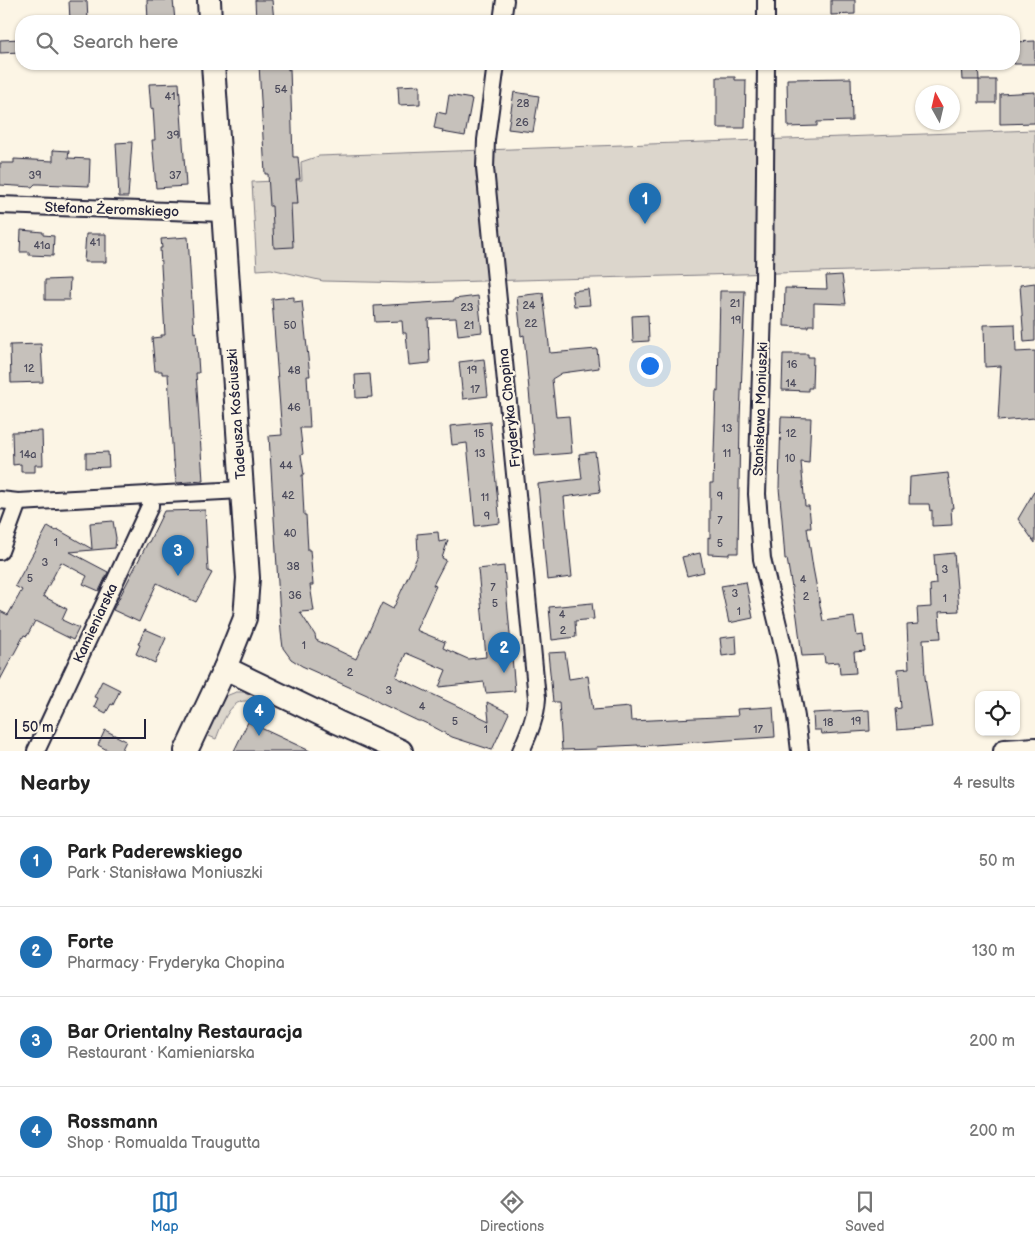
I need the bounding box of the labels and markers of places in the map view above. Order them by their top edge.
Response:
pin: 1 [629,183,661,224]
pin: 3 [162,535,194,576]
pin: 2 [488,632,520,673]
pin: 4 [243,695,275,736]

